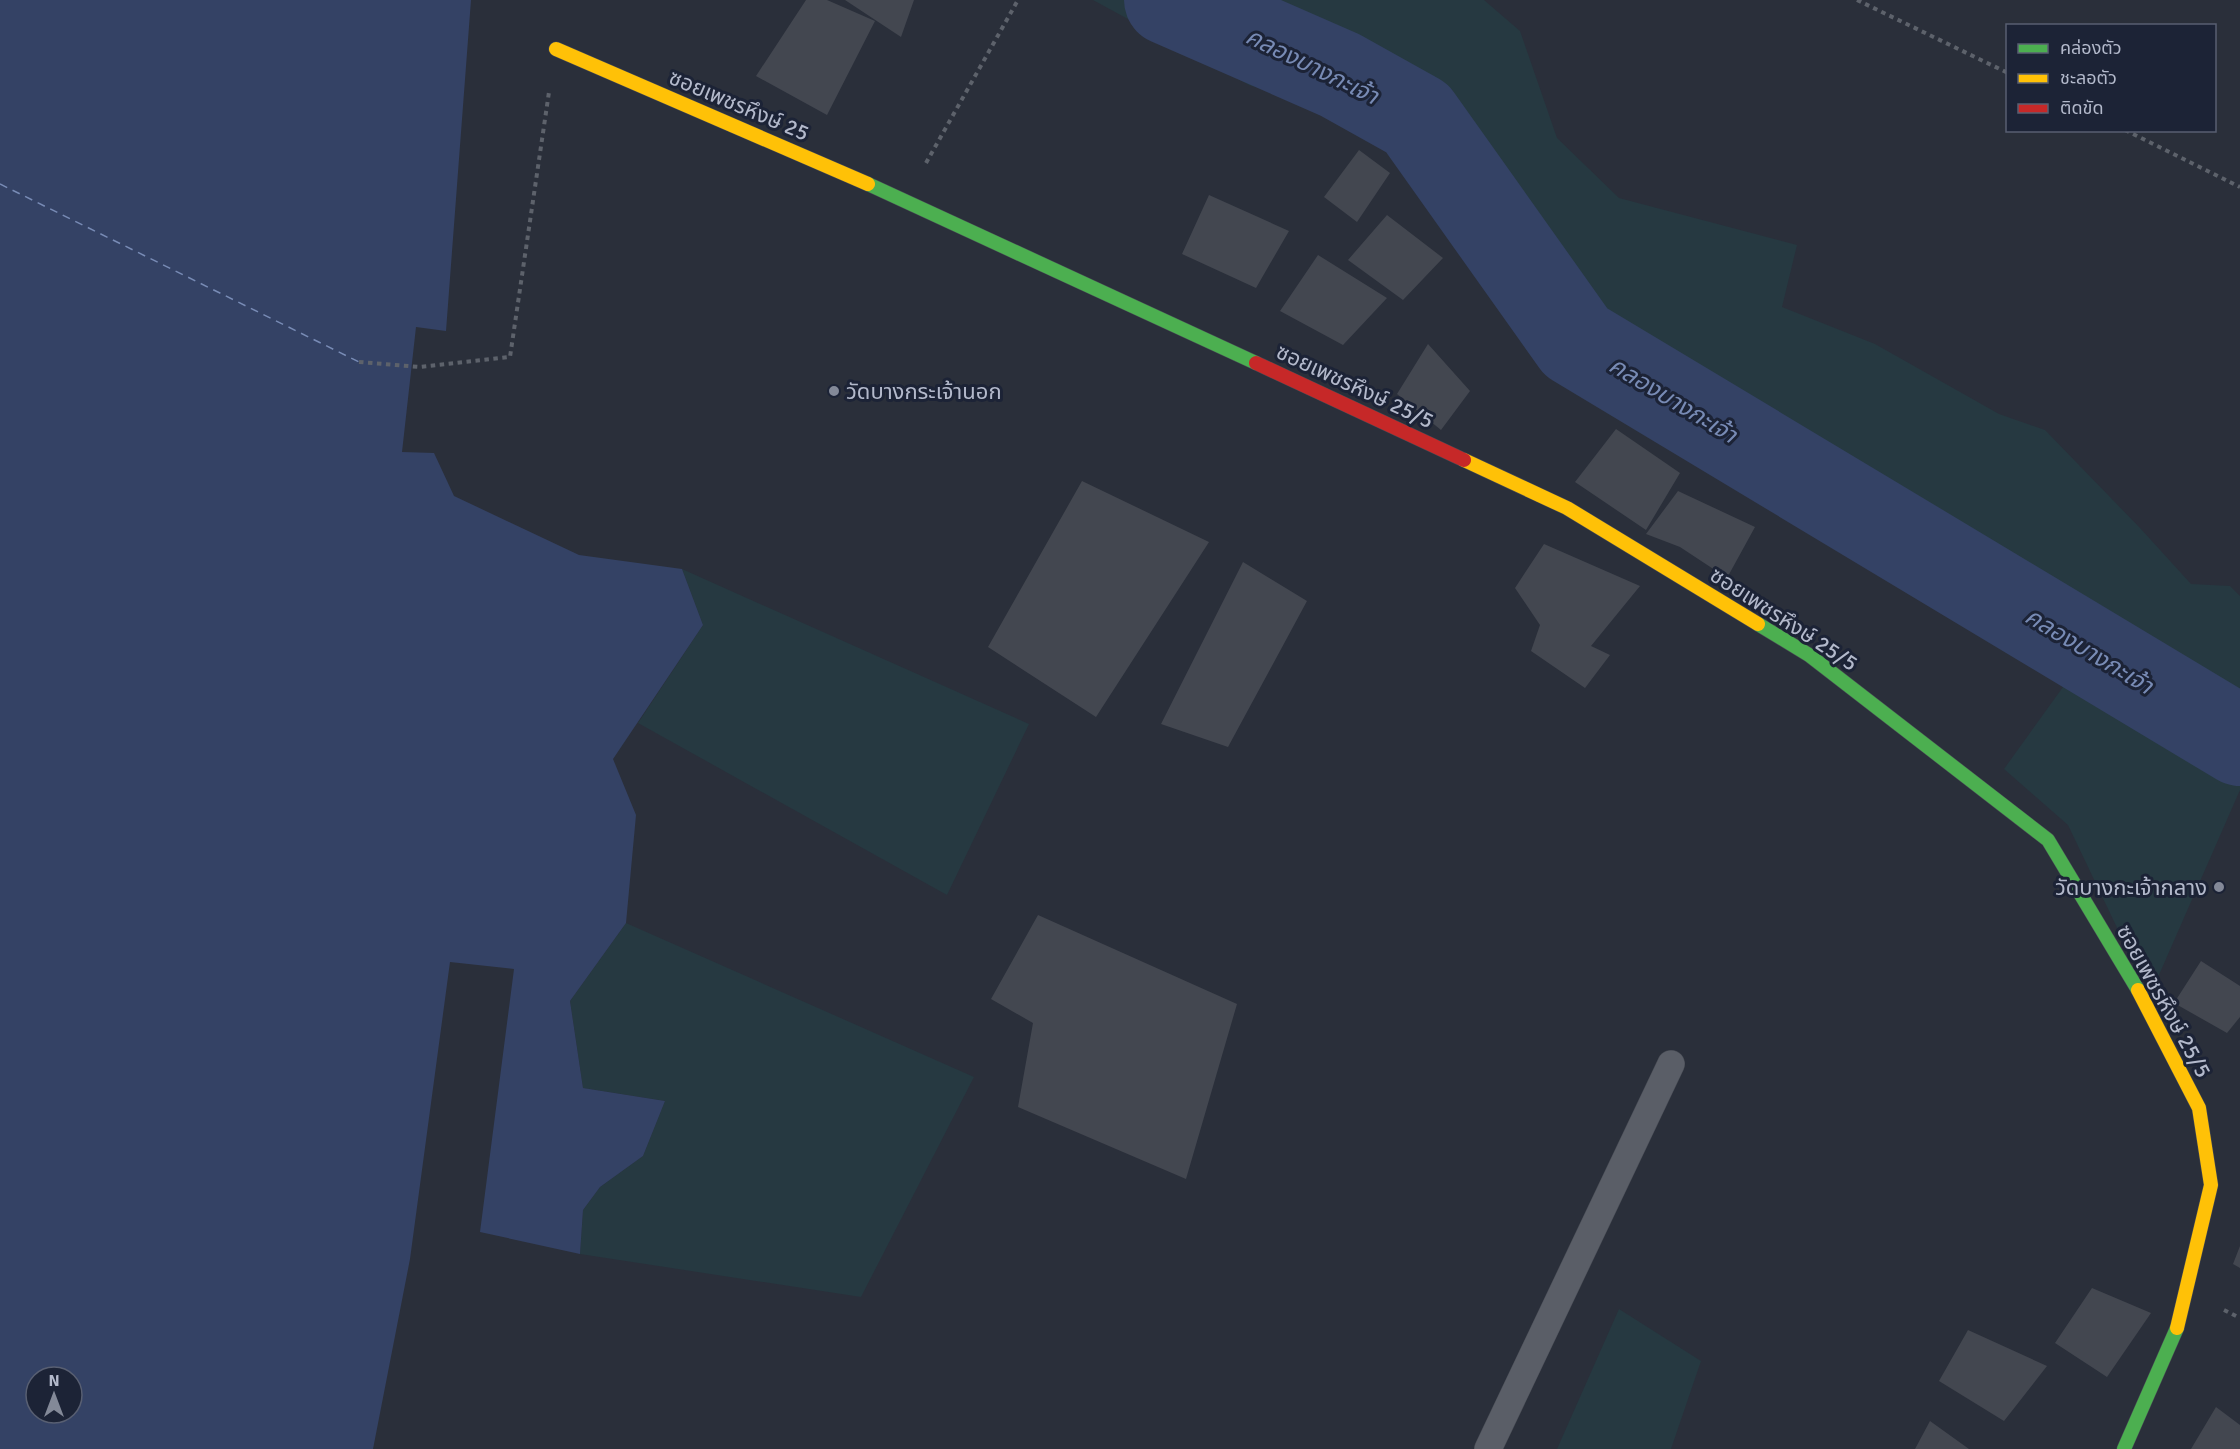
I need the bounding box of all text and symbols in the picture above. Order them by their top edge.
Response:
water label: คลองบางกะเจ้า [1241,21,1384,112]
legend [2006,24,2216,132]
text: คล่องตัว [2060,37,2122,59]
street label: ซอยเพชรหึงษ์ 25 [665,63,813,147]
text: ชะลอตัว [2060,67,2117,89]
text: ติดขัด [2060,97,2103,119]
street label: ซอยเพชรหึงษ์ 25/5 [1272,338,1438,434]
water label: คลองบางกะเจ้า [1604,350,1743,450]
place label: วัดบางกระเจ้านอก [846,378,1002,405]
marker: วัดบางกระเจ้านอก [827,384,841,398]
street label: ซอยเพชรหึงษ์ 25/5 [1705,561,1863,677]
water label: คลองบางกะเจ้า [2020,601,2159,701]
place label: วัดบางกะเจ้ากลาง [2055,874,2207,901]
marker: วัดบางกะเจ้ากลาง [2212,880,2226,894]
street label: ซอยเพชรหึงษ์ 25/5 [2111,920,2217,1082]
north arrow [24,1365,84,1425]
text: N [48,1371,60,1391]

